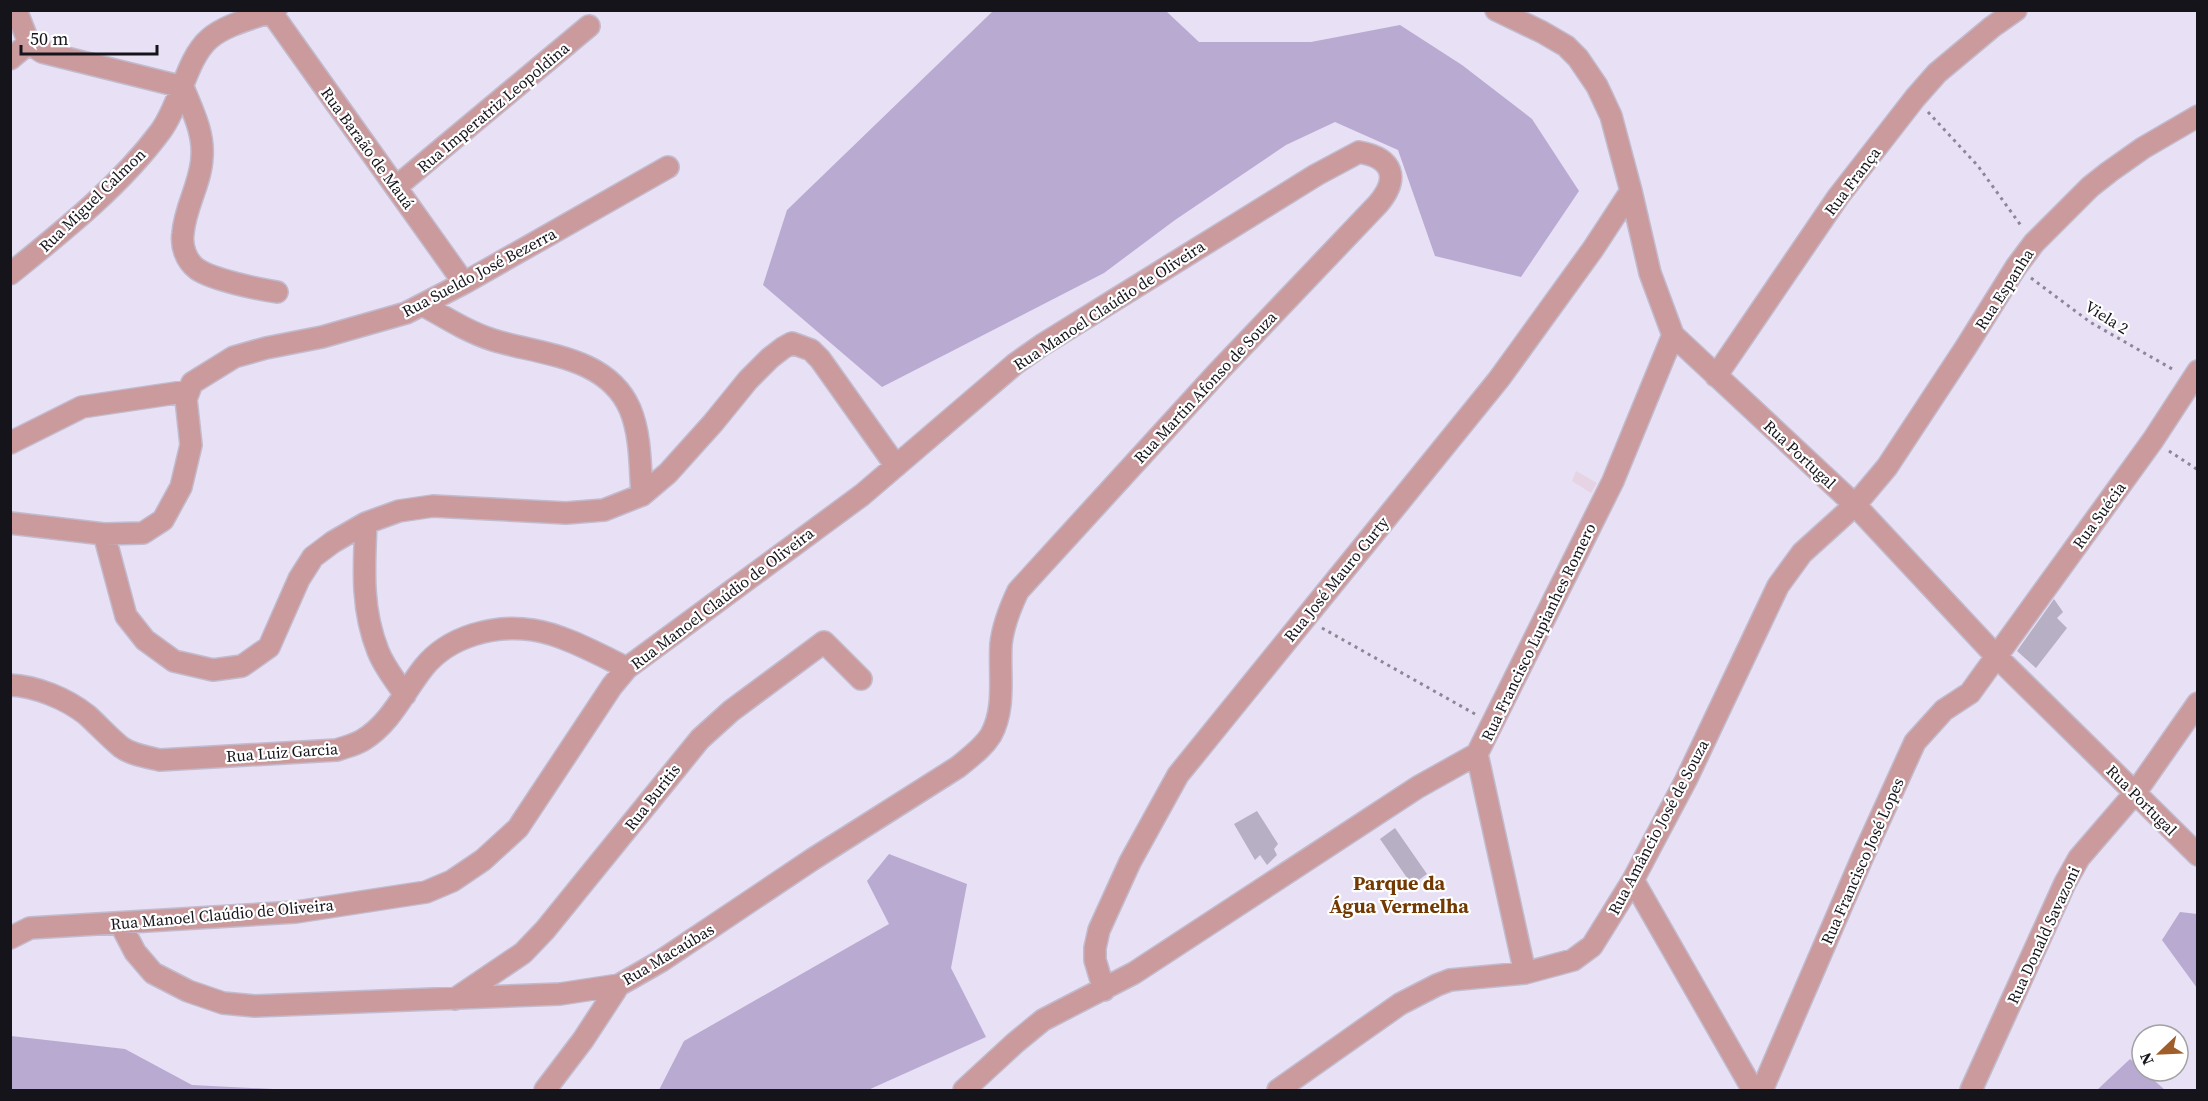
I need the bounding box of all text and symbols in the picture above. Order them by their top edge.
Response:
scale bar [21,18,158,56]
text: 50 m [30,26,68,51]
street label: Rua Imperatriz Leopoldina [412,36,574,177]
street label: Rua Baraão de Mauá [316,83,420,214]
street label: Rua França [1819,141,1886,220]
street label: Rua Miguel Calmon [34,143,150,257]
street label: Rua Sueldo José Bezerra [398,222,561,322]
street label: Rua Manoel Claúdio de Oliveira [1009,234,1210,375]
street label: Rua Espanha [1970,243,2039,334]
street label: Viela 2 [2081,295,2133,339]
street label: Rua Martin Afonso de Souza [1129,306,1282,468]
street label: Rua Portugal [1759,415,1841,493]
street label: Rua Suécia [2067,476,2131,553]
street label: Rua José Mauro Curty [1279,511,1394,646]
street label: Rua Francisco Lupianhes Romero [1475,519,1601,745]
street label: Rua Manoel Claúdio de Oliveira [626,521,819,674]
street label: Rua Amâncio José de Souza [1602,735,1714,918]
street label: Rua Luiz Garcia [225,737,339,767]
street label: Rua Buritis [619,759,685,835]
street label: Rua Portugal [2102,760,2182,840]
street label: Rua Francisco José Lopes [1815,774,1909,948]
street label: Rua Donald Savazoni [2001,862,2085,1007]
district label: Parque da Água Vermelha [1329,869,1469,920]
street label: Rua Manoel Claúdio de Oliveira [109,893,335,935]
street label: Rua Macaúbas [618,918,718,990]
north arrow [2130,1023,2190,1083]
text: N [2134,1049,2159,1069]

